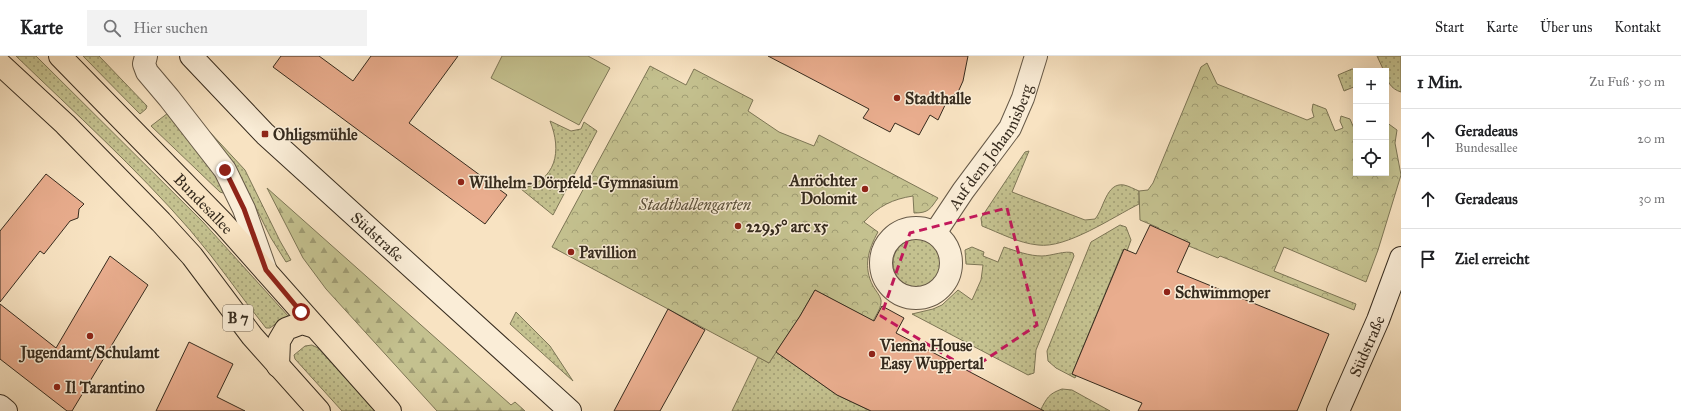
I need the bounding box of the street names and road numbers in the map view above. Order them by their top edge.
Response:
street label: Auf dem Johannisberg [944,82,1038,214]
street label: Bundesallee [170,170,237,238]
street label: Südstraße [347,208,408,266]
road number: B 7 [223,305,253,331]
street label: Südstraße [1345,313,1389,380]

